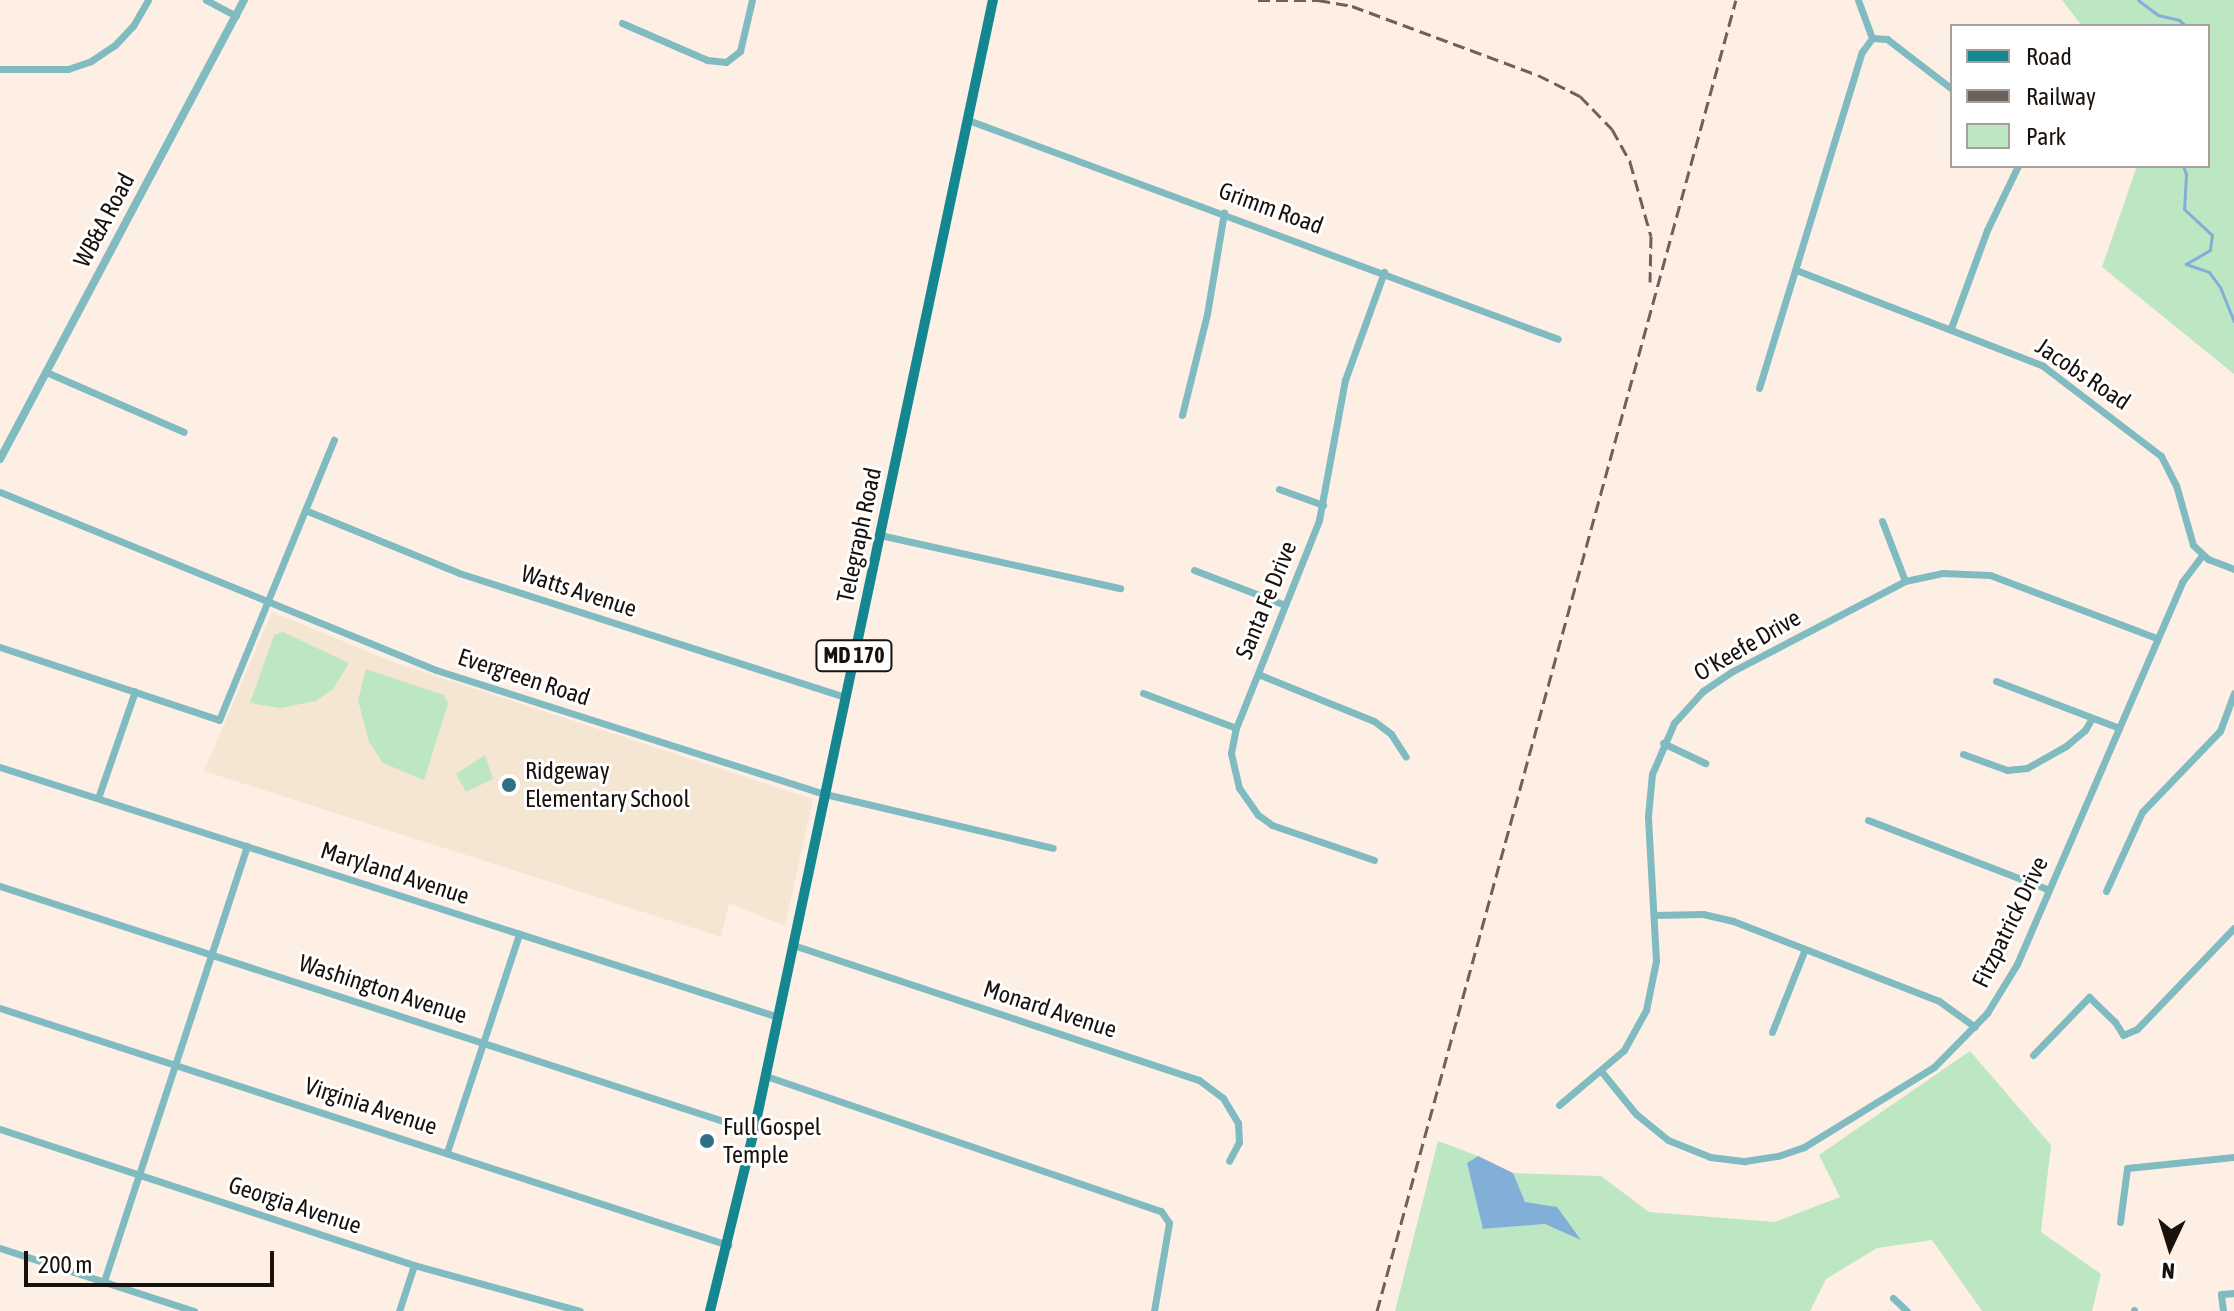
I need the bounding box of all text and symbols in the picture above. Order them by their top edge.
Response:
legend [1950,24,2210,168]
text: Road [2026,43,2072,70]
text: Railway [2026,83,2096,110]
text: Park [2026,123,2066,150]
street label: WB&A Road [67,168,141,272]
street label: Grimm Road [1215,176,1327,240]
street label: Jacobs Road [2030,332,2136,416]
street label: Telegraph Road [831,465,887,605]
street label: Santa Fe Drive [1229,537,1303,663]
street label: Watts Avenue [518,559,640,623]
street label: O'Keefe Drive [1689,603,1805,687]
road number: MD 170 [814,638,894,674]
street label: Evergreen Road [454,642,594,712]
place label: Ridgeway Elementary School [525,757,690,813]
marker: Ridgeway Elementary School [500,776,518,794]
street label: Maryland Avenue [317,835,473,911]
street label: Fitzpatrick Drive [1966,852,2054,992]
street label: Washington Avenue [295,948,471,1030]
street label: Monard Avenue [980,974,1120,1044]
street label: Virginia Avenue [301,1071,441,1141]
place label: Full Gospel Temple [723,1113,821,1169]
marker: Full Gospel Temple [698,1132,716,1150]
street label: Georgia Avenue [225,1170,365,1240]
north arrow [2130,1207,2210,1287]
scale bar [28,1235,278,1285]
text: 200 m [38,1251,92,1278]
text: N [2161,1258,2176,1284]

